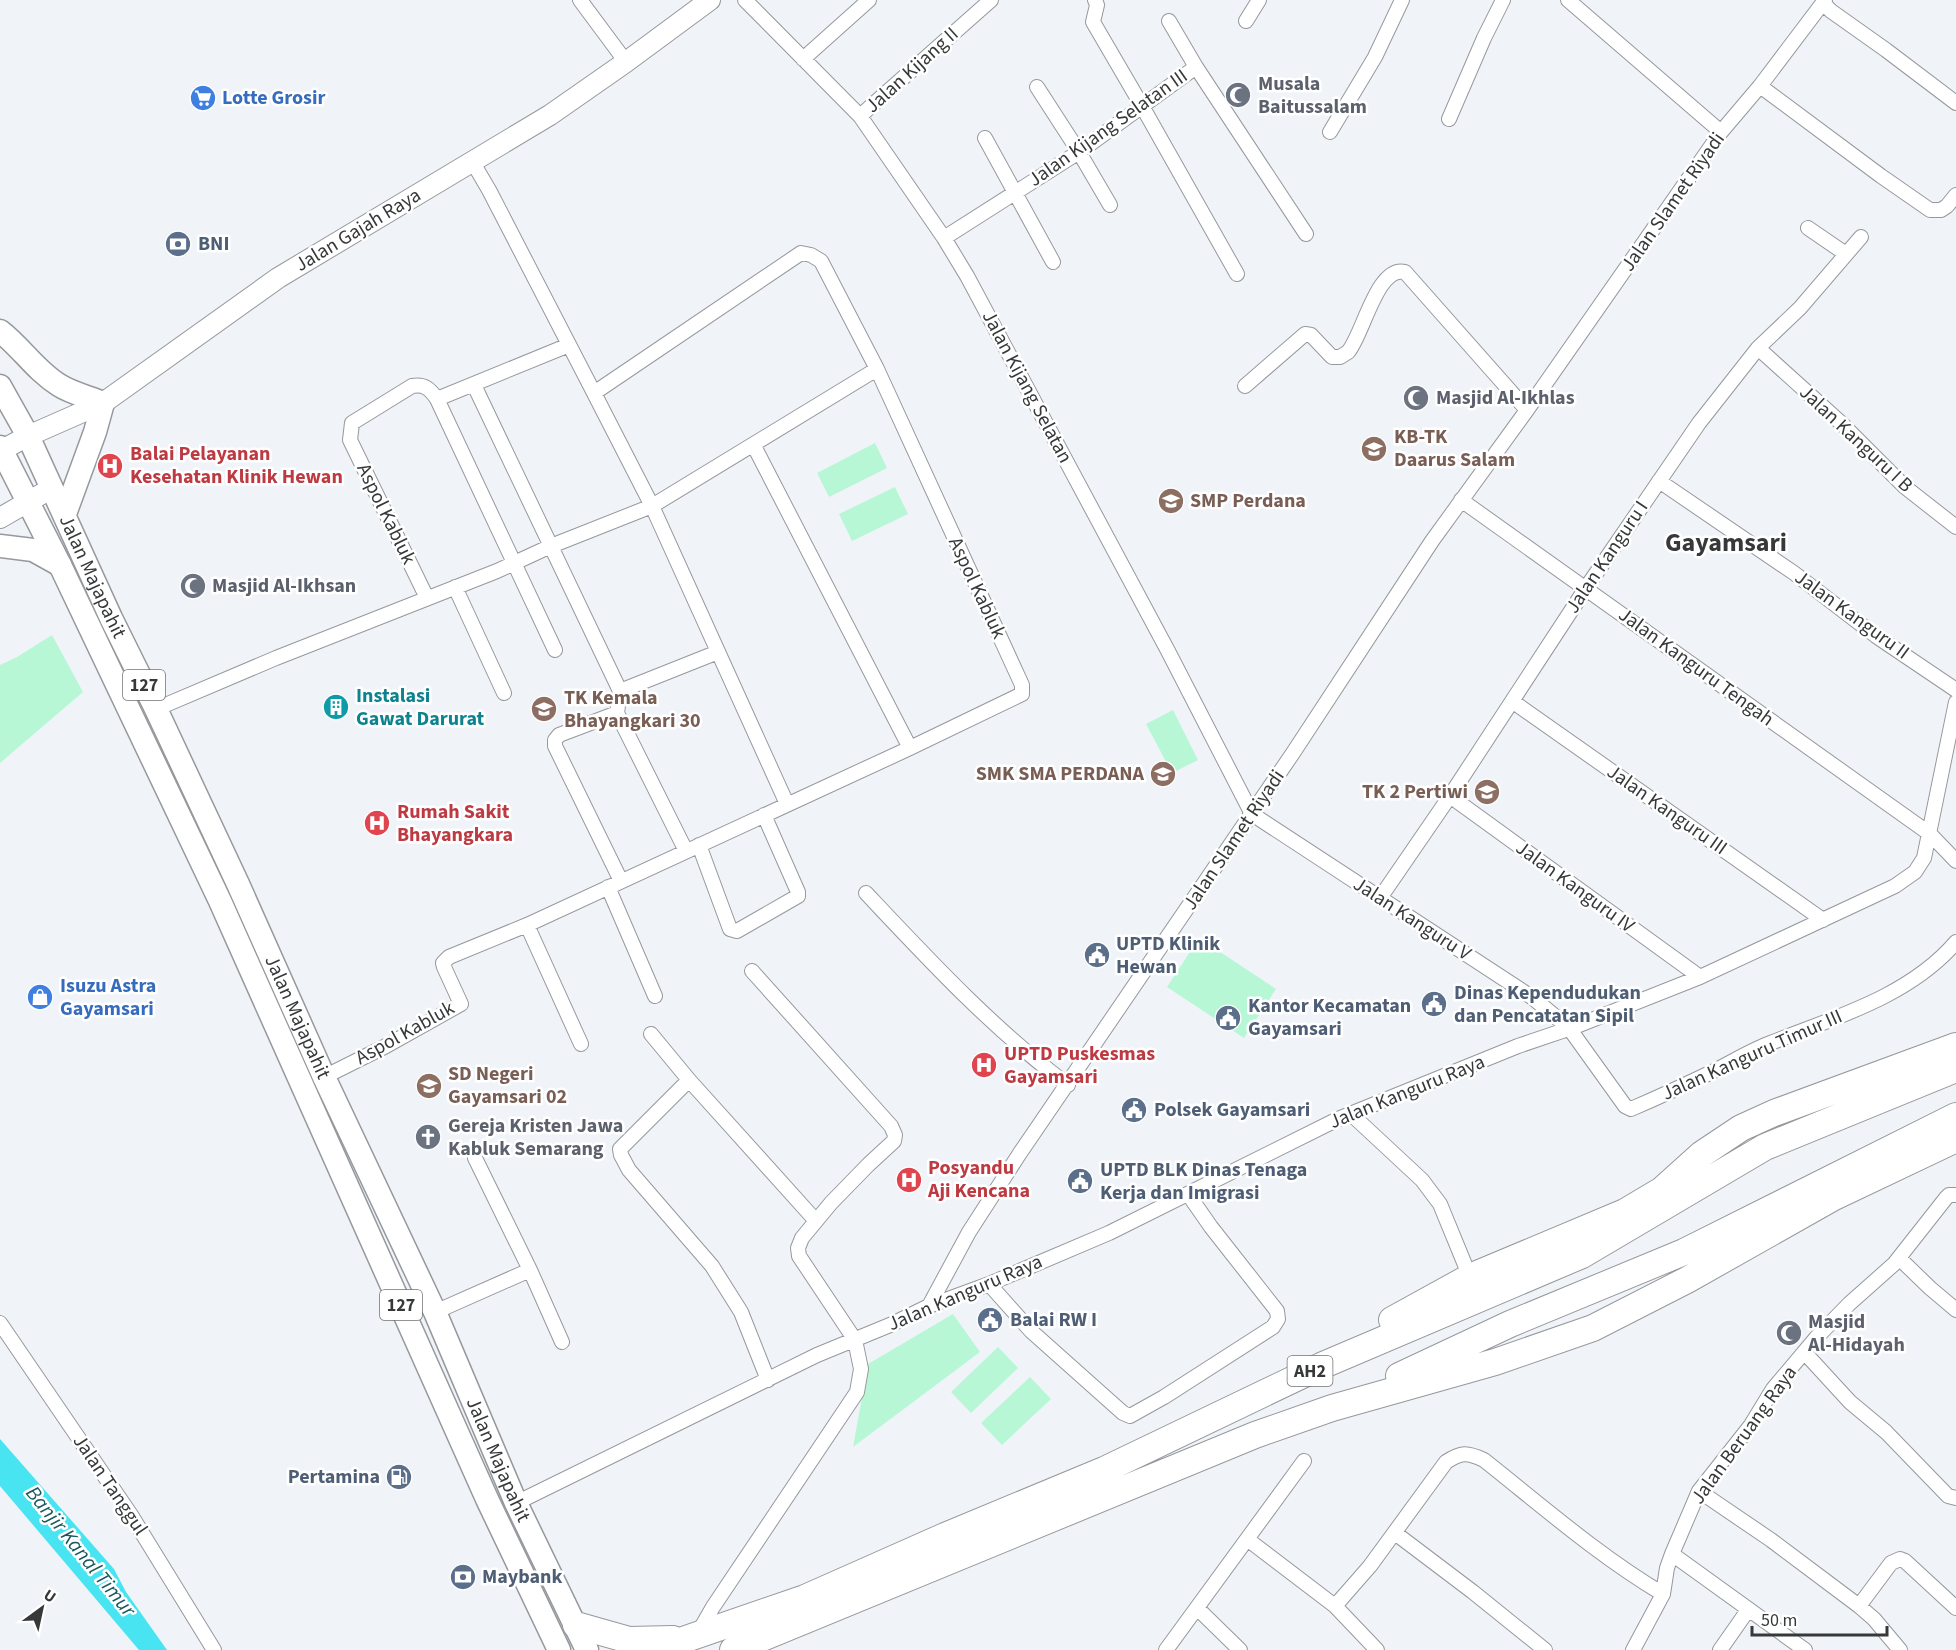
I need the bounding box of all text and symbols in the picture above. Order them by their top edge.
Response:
street label: Jalan Kijang II [859,21,965,119]
street label: Jalan Kijang Selatan III [1023,62,1193,194]
place label: Musala Baitussalam [1258,70,1367,121]
mosque icon: Musala Baitussalam [1223,80,1253,110]
supermarket icon: Lotte Grosir [188,83,218,113]
place label: Lotte Grosir [222,84,325,112]
street label: Jalan Slamet Riyadi [1614,127,1732,277]
street label: Jalan Gajah Raya [290,181,426,279]
bank icon: BNI [163,229,193,259]
place label: BNI [198,230,229,258]
street label: Jalan Kijang Selatan [975,306,1079,468]
street label: Jalan Kanguru I B [1793,379,1919,499]
mosque icon: Masjid Al-Ikhlas [1401,383,1431,413]
place label: Masjid Al-Ikhlas [1436,384,1575,412]
place label: KB-TK Daarus Salam [1394,423,1515,474]
school or university icon: KB-TK Daarus Salam [1359,434,1389,464]
place label: Balai Pelayanan Kesehatan Klinik Hewan [130,440,343,491]
hospital icon: Balai Pelayanan Kesehatan Klinik Hewan [95,451,125,481]
street label: Aspol Kabluk [349,459,423,569]
school or university icon: SMP Perdana [1156,486,1186,516]
place label: SMP Perdana [1190,487,1306,515]
street label: Jalan Kanguru I [1559,495,1655,619]
street label: Jalan Majapahit [52,510,133,643]
district label: Gayamsari [1665,524,1787,561]
street label: Aspol Kabluk [941,533,1013,644]
street label: Jalan Kanguru II [1789,564,1915,666]
mosque icon: Masjid Al-Ikhsan [178,571,208,601]
place label: Masjid Al-Ikhsan [212,572,356,600]
street label: Jalan Kanguru Tengah [1612,601,1780,733]
road number: 127 [123,670,165,700]
place label: Instalasi Gawat Darurat [356,682,485,733]
place label: TK Kemala Bhayangkari 30 [564,684,701,735]
building icon: Instalasi Gawat Darurat [321,692,351,722]
school or university icon: TK Kemala Bhayangkari 30 [529,694,559,724]
street label: Jalan Kanguru III [1601,758,1733,862]
school or university icon: SMK SMA PERDANA [1148,759,1178,789]
place label: SMK SMA PERDANA [976,760,1145,788]
street label: Jalan Slamet Riyadi [1177,764,1291,916]
school or university icon: TK 2 Pertiwi [1472,777,1502,807]
place label: TK 2 Pertiwi [1362,778,1468,806]
place label: Rumah Sakit Bhayangkara [397,798,513,849]
hospital icon: Rumah Sakit Bhayangkara [362,808,392,838]
street label: Jalan Kanguru IV [1510,834,1641,940]
street label: Jalan Kanguru V [1348,870,1477,968]
place label: UPTD Klinik Hewan [1116,930,1220,981]
public building icon: UPTD Klinik Hewan [1082,940,1112,970]
street label: Jalan Majapahit [258,951,337,1084]
place label: Isuzu Astra Gayamsari [60,972,156,1023]
place label: Dinas Kependudukan dan Pencatatan Sipil [1454,979,1641,1030]
shop icon: Isuzu Astra Gayamsari [25,982,55,1012]
public building icon: Dinas Kependudukan dan Pencatatan Sipil [1419,989,1449,1019]
place label: Kantor Kecamatan Gayamsari [1248,992,1411,1043]
street label: Aspol Kabluk [350,994,460,1072]
public building icon: Kantor Kecamatan Gayamsari [1213,1003,1243,1033]
street label: Jalan Kanguru Timur III [1657,1003,1847,1107]
place label: UPTD Puskesmas Gayamsari [1004,1040,1155,1091]
street label: Jalan Kanguru Raya [1325,1048,1489,1136]
hospital icon: UPTD Puskesmas Gayamsari [969,1050,999,1080]
place label: SD Negeri Gayamsari 02 [448,1060,567,1111]
school or university icon: SD Negeri Gayamsari 02 [414,1071,444,1101]
public building icon: Polsek Gayamsari [1119,1095,1149,1125]
place label: Polsek Gayamsari [1154,1096,1310,1124]
place label: Gereja Kristen Jawa Kabluk Semarang [448,1112,623,1163]
church icon: Gereja Kristen Jawa Kabluk Semarang [413,1122,443,1152]
place label: Posyandu Aji Kencana [927,1154,1030,1205]
place label: UPTD BLK Dinas Tenaga Kerja dan Imigrasi [1100,1156,1307,1207]
hospital icon: Posyandu Aji Kencana [894,1165,924,1195]
public building icon: UPTD BLK Dinas Tenaga Kerja dan Imigrasi [1065,1166,1095,1196]
street label: Jalan Kanguru Raya [883,1248,1047,1338]
road number: 127 [380,1290,422,1320]
public building icon: Balai RW I [975,1305,1005,1335]
place label: Balai RW I [1010,1306,1097,1334]
place label: Masjid Al-Hidayah [1807,1308,1905,1359]
mosque icon: Masjid Al-Hidayah [1774,1318,1804,1348]
road number: AH2 [1288,1356,1332,1386]
street label: Jalan Beruang Raya [1684,1360,1804,1510]
street label: Jalan Majapahit [459,1393,537,1527]
street label: Jalan Tanggul [66,1429,154,1541]
fuel station icon: Pertamina [384,1462,414,1492]
place label: Pertamina [288,1463,380,1491]
water label: Banjir Kanal Timur [19,1479,144,1623]
bank icon: Maybank [448,1562,478,1592]
place label: Maybank [482,1563,562,1591]
north arrow [12,1578,72,1638]
text: U [39,1584,60,1608]
scale bar [1752,1599,1887,1637]
text: 50 m [1761,1608,1797,1633]

